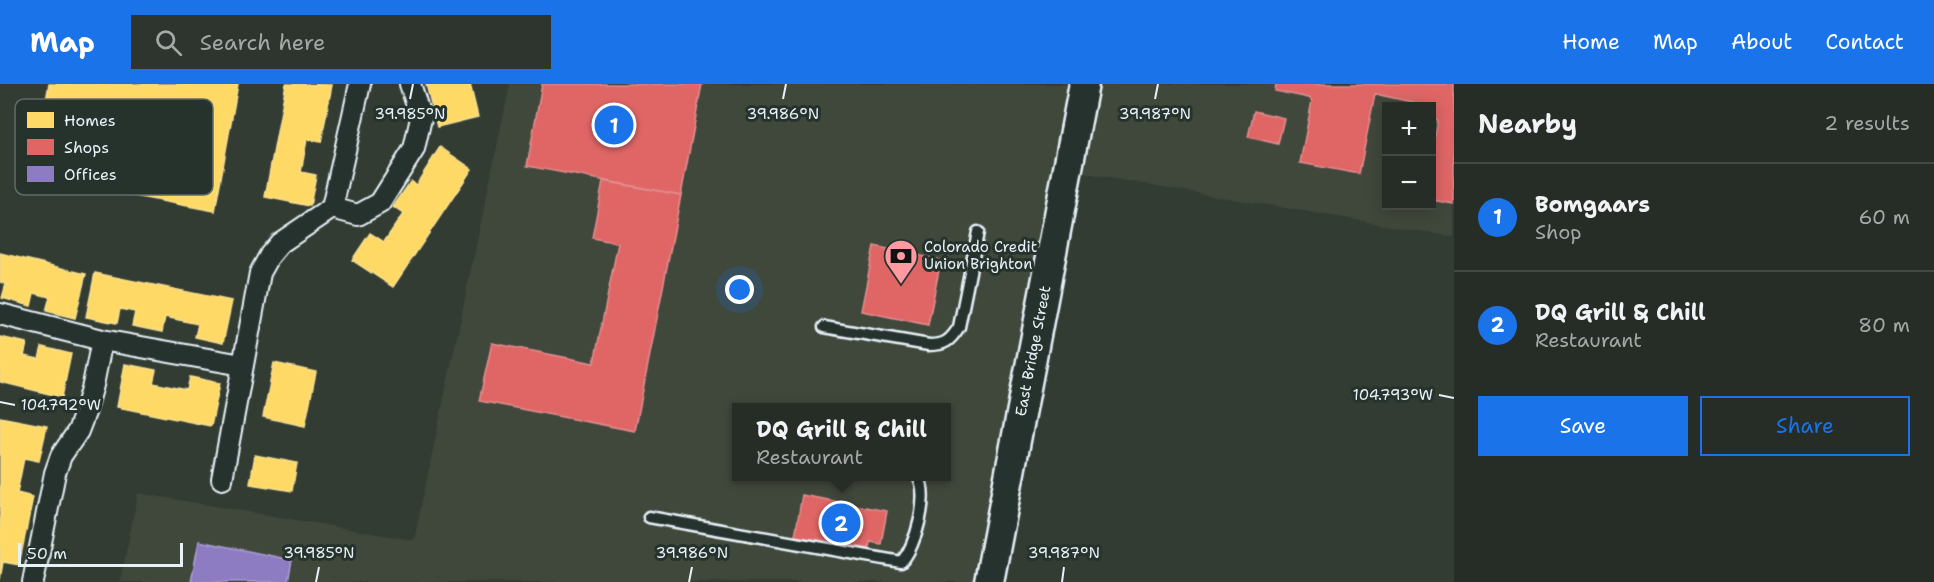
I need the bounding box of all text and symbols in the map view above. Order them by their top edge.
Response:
search box [131,15,551,69]
text: Map [30,23,95,61]
icon: search [152,26,185,59]
text: Search here [200,28,325,57]
text: Home [1562,28,1620,56]
text: Map [1653,28,1698,56]
text: About [1731,28,1792,56]
text: Contact [1825,28,1904,56]
legend [15,99,213,195]
pin: 1 [594,102,634,147]
map controls [1382,102,1436,210]
button: + [1382,102,1436,156]
text: 39.985°N [374,104,446,124]
text: 39.986°N [747,104,819,124]
text: 39.987°N [1119,104,1191,124]
text: Nearby [1478,106,1577,141]
text: Homes [64,110,116,131]
text: 2 results [1824,110,1910,136]
text: Shops [64,137,109,158]
button: − [1382,156,1436,210]
text: Offices [64,164,117,185]
text: Bomgaars [1535,190,1650,219]
text: 1 [1493,204,1502,230]
text: 60 m [1858,204,1910,230]
text: Shop [1535,219,1582,245]
place label: Colorado Credit Union Brighton [924,237,1037,274]
bank icon: Colorado Credit Union Brighton [883,238,919,285]
your location [725,275,754,304]
street label: East Bridge Street [1011,284,1055,418]
text: DQ Grill & Chill [1535,298,1706,327]
text: 2 [1491,312,1505,338]
text: 80 m [1858,312,1910,338]
text: Restaurant [1535,327,1642,353]
text: 104.793°W [1353,385,1433,405]
text: 104.792°W [21,395,101,415]
button: Save [1478,396,1688,456]
button: Share [1700,396,1910,456]
popup [732,403,951,481]
text: DQ Grill & Chill [756,415,927,444]
text: Restaurant [756,444,863,470]
pin: 2 [822,500,860,546]
scale bar [18,540,183,568]
text: 50 m [27,543,67,564]
text: 39.985°N [283,543,355,563]
text: 39.986°N [656,543,728,563]
text: 39.987°N [1028,543,1100,563]

